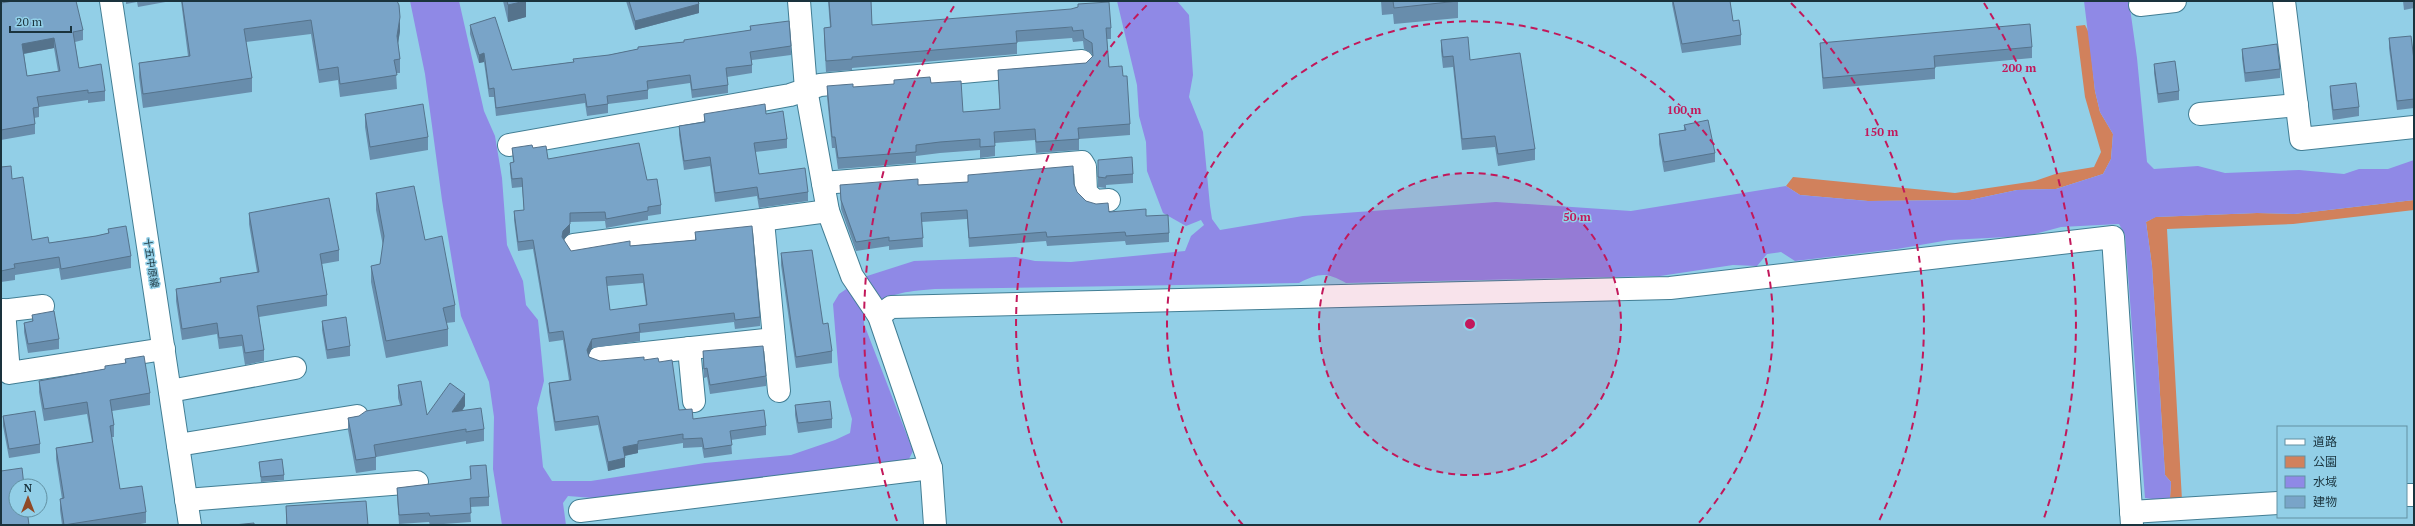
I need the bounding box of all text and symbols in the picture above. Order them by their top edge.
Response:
scale bar [10,8,71,34]
text: 20 m [16,14,43,29]
text: 200 m [2002,60,2036,75]
text: 100 m [1667,102,1701,117]
text: 150 m [1864,124,1898,139]
text: 50 m [1563,209,1591,224]
street label: 十五中原線 [141,237,161,289]
centre of rings [1463,317,1477,331]
legend [2277,426,2407,518]
text: 道路 [2313,434,2337,449]
text: 公園 [2313,454,2337,469]
text: 水域 [2313,474,2337,489]
north arrow [8,478,48,518]
text: N [24,481,33,495]
text: 建物 [2313,494,2337,509]

